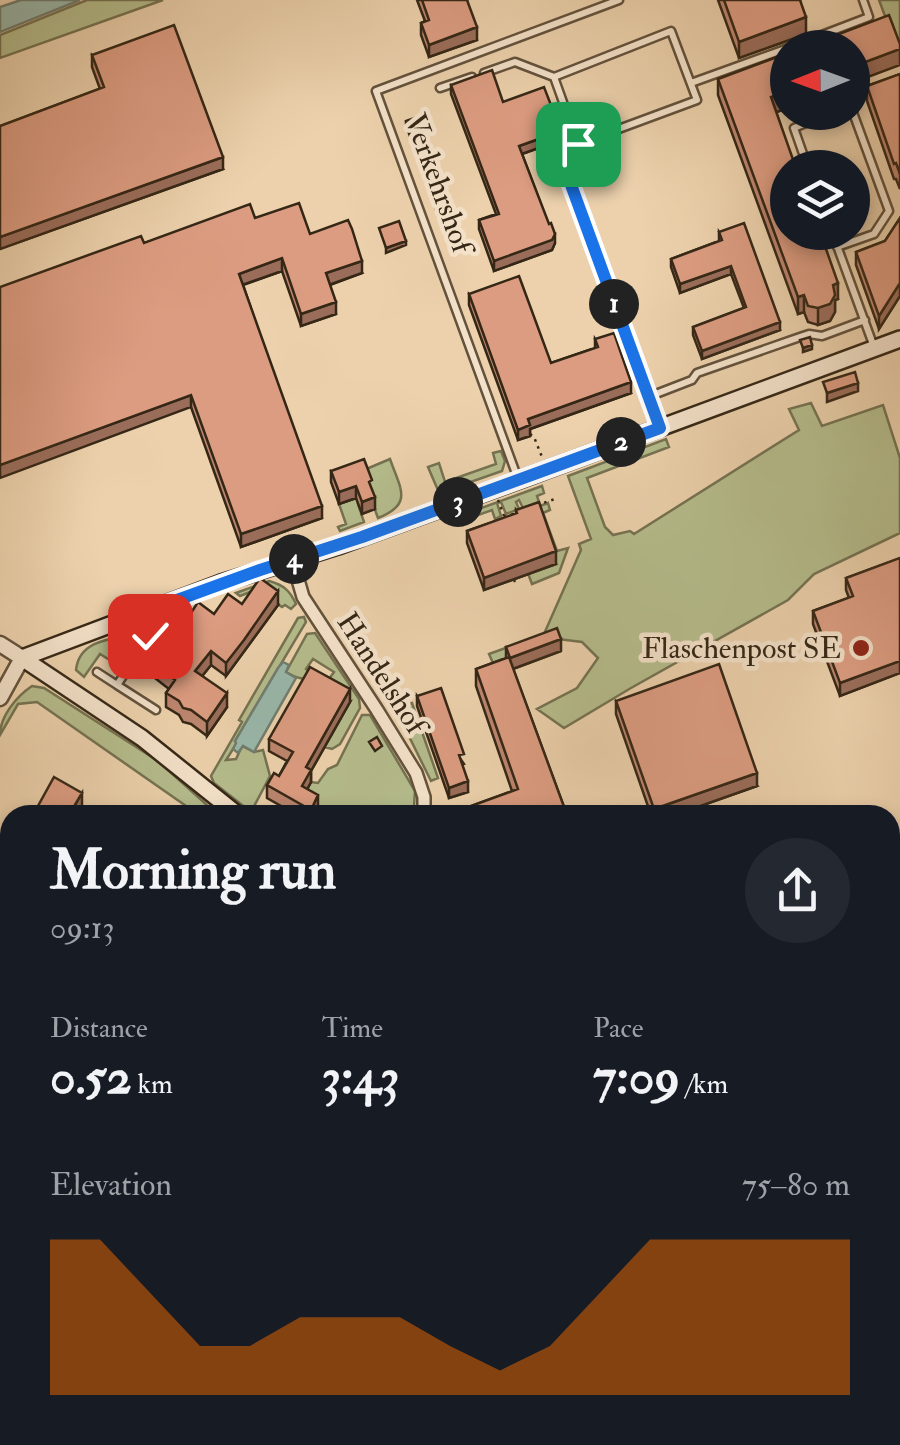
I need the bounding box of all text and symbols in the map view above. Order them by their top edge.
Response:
north arrow [770,30,870,130]
map controls [770,30,870,250]
pin [536,102,621,187]
street label: Verkehrshof [396,108,482,262]
icon: arrive [551,117,606,172]
button: layers [770,150,870,250]
pin: 1 [589,279,639,329]
text: 1 [609,286,619,321]
pin: 2 [596,417,646,467]
text: 2 [614,424,628,459]
pin: 3 [433,477,483,527]
text: 3 [453,484,463,519]
pin: 4 [269,534,319,584]
text: 4 [286,541,302,576]
pin [108,594,193,679]
street label: Handelshof [329,606,437,745]
icon: check [123,609,178,664]
place label: Flaschenpost SE [642,630,841,667]
marker: Flaschenpost SE [850,637,872,659]
text: Morning run [50,836,336,905]
button: share [745,838,850,943]
text: 09:13 [50,908,114,948]
text: Distance [50,1011,148,1046]
text: Time [322,1011,383,1046]
text: Pace [593,1011,644,1046]
text: 0.52 [50,1046,132,1109]
text: 3:43 [322,1046,399,1109]
text: 7:09 [593,1046,680,1109]
text: km [132,1067,173,1102]
text: /km [680,1067,728,1102]
text: Elevation [50,1165,172,1205]
text: 75–80 m [742,1165,850,1205]

